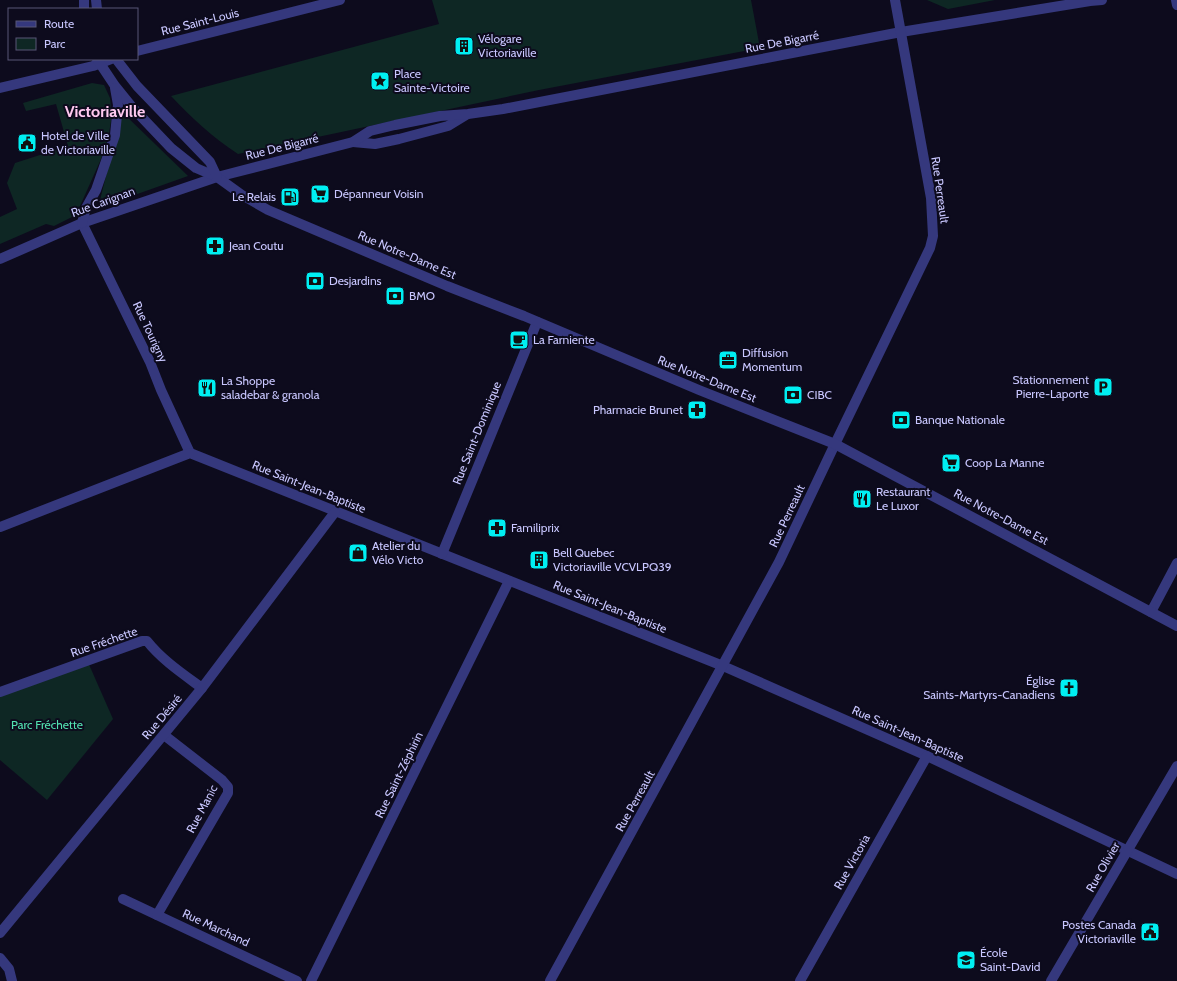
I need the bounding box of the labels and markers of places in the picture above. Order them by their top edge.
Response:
place label: Vélogare Victoriaville [478,31,537,60]
building icon: Vélogare Victoriaville [453,35,475,57]
place label: Place Sainte-Victoire [394,66,470,95]
place icon: Place Sainte-Victoire [369,70,391,92]
place label: Hotel de Ville de Victoriaville [41,128,115,157]
public building icon: Hotel de Ville de Victoriaville [16,132,38,154]
supermarket icon: Dépanneur Voisin [309,183,331,205]
fuel station icon: Le Relais [279,186,301,208]
place label: Dépanneur Voisin [334,186,424,201]
place label: Le Relais [232,189,276,204]
pharmacy icon: Jean Coutu [204,235,226,257]
place label: Jean Coutu [228,238,284,253]
bank icon: Desjardins [304,270,326,292]
place label: Desjardins [329,273,382,288]
bank icon: BMO [384,285,406,307]
place label: BMO [409,288,435,303]
cafe icon: La Farniente [508,329,530,351]
place label: La Farniente [533,332,595,347]
place label: Diffusion Momentum [742,345,802,374]
office icon: Diffusion Momentum [717,349,739,371]
place label: Stationnement Pierre-Laporte [1012,372,1089,401]
place label: La Shoppe saladebar & granola [221,373,320,402]
parking icon: Stationnement Pierre-Laporte [1092,376,1114,398]
restaurant icon: La Shoppe saladebar & granola [196,377,218,399]
bank icon: CIBC [782,384,804,406]
place label: CIBC [807,387,832,402]
pharmacy icon: Pharmacie Brunet [686,399,708,421]
place label: Pharmacie Brunet [593,402,683,417]
bank icon: Banque Nationale [890,409,912,431]
place label: Banque Nationale [915,412,1005,427]
supermarket icon: Coop La Manne [940,452,962,474]
place label: Coop La Manne [965,455,1044,470]
place label: Restaurant Le Luxor [876,484,930,513]
restaurant icon: Restaurant Le Luxor [851,488,873,510]
pharmacy icon: Familiprix [486,517,508,539]
place label: Familiprix [511,520,560,535]
place label: Atelier du Vélo Victo [372,538,424,567]
shop icon: Atelier du Vélo Victo [347,542,369,564]
place label: Bell Quebec Victoriaville VCVLPQ39 [553,545,672,574]
building icon: Bell Quebec Victoriaville VCVLPQ39 [528,549,550,571]
place label: Église Saints-Martyrs-Canadiens [923,673,1055,702]
church icon: Église Saints-Martyrs-Canadiens [1058,677,1080,699]
place label: Postes Canada Victoriaville [1062,917,1136,946]
public building icon: Postes Canada Victoriaville [1139,921,1161,943]
place label: École Saint-David [980,945,1040,974]
school or university icon: École Saint-David [955,949,977,971]

